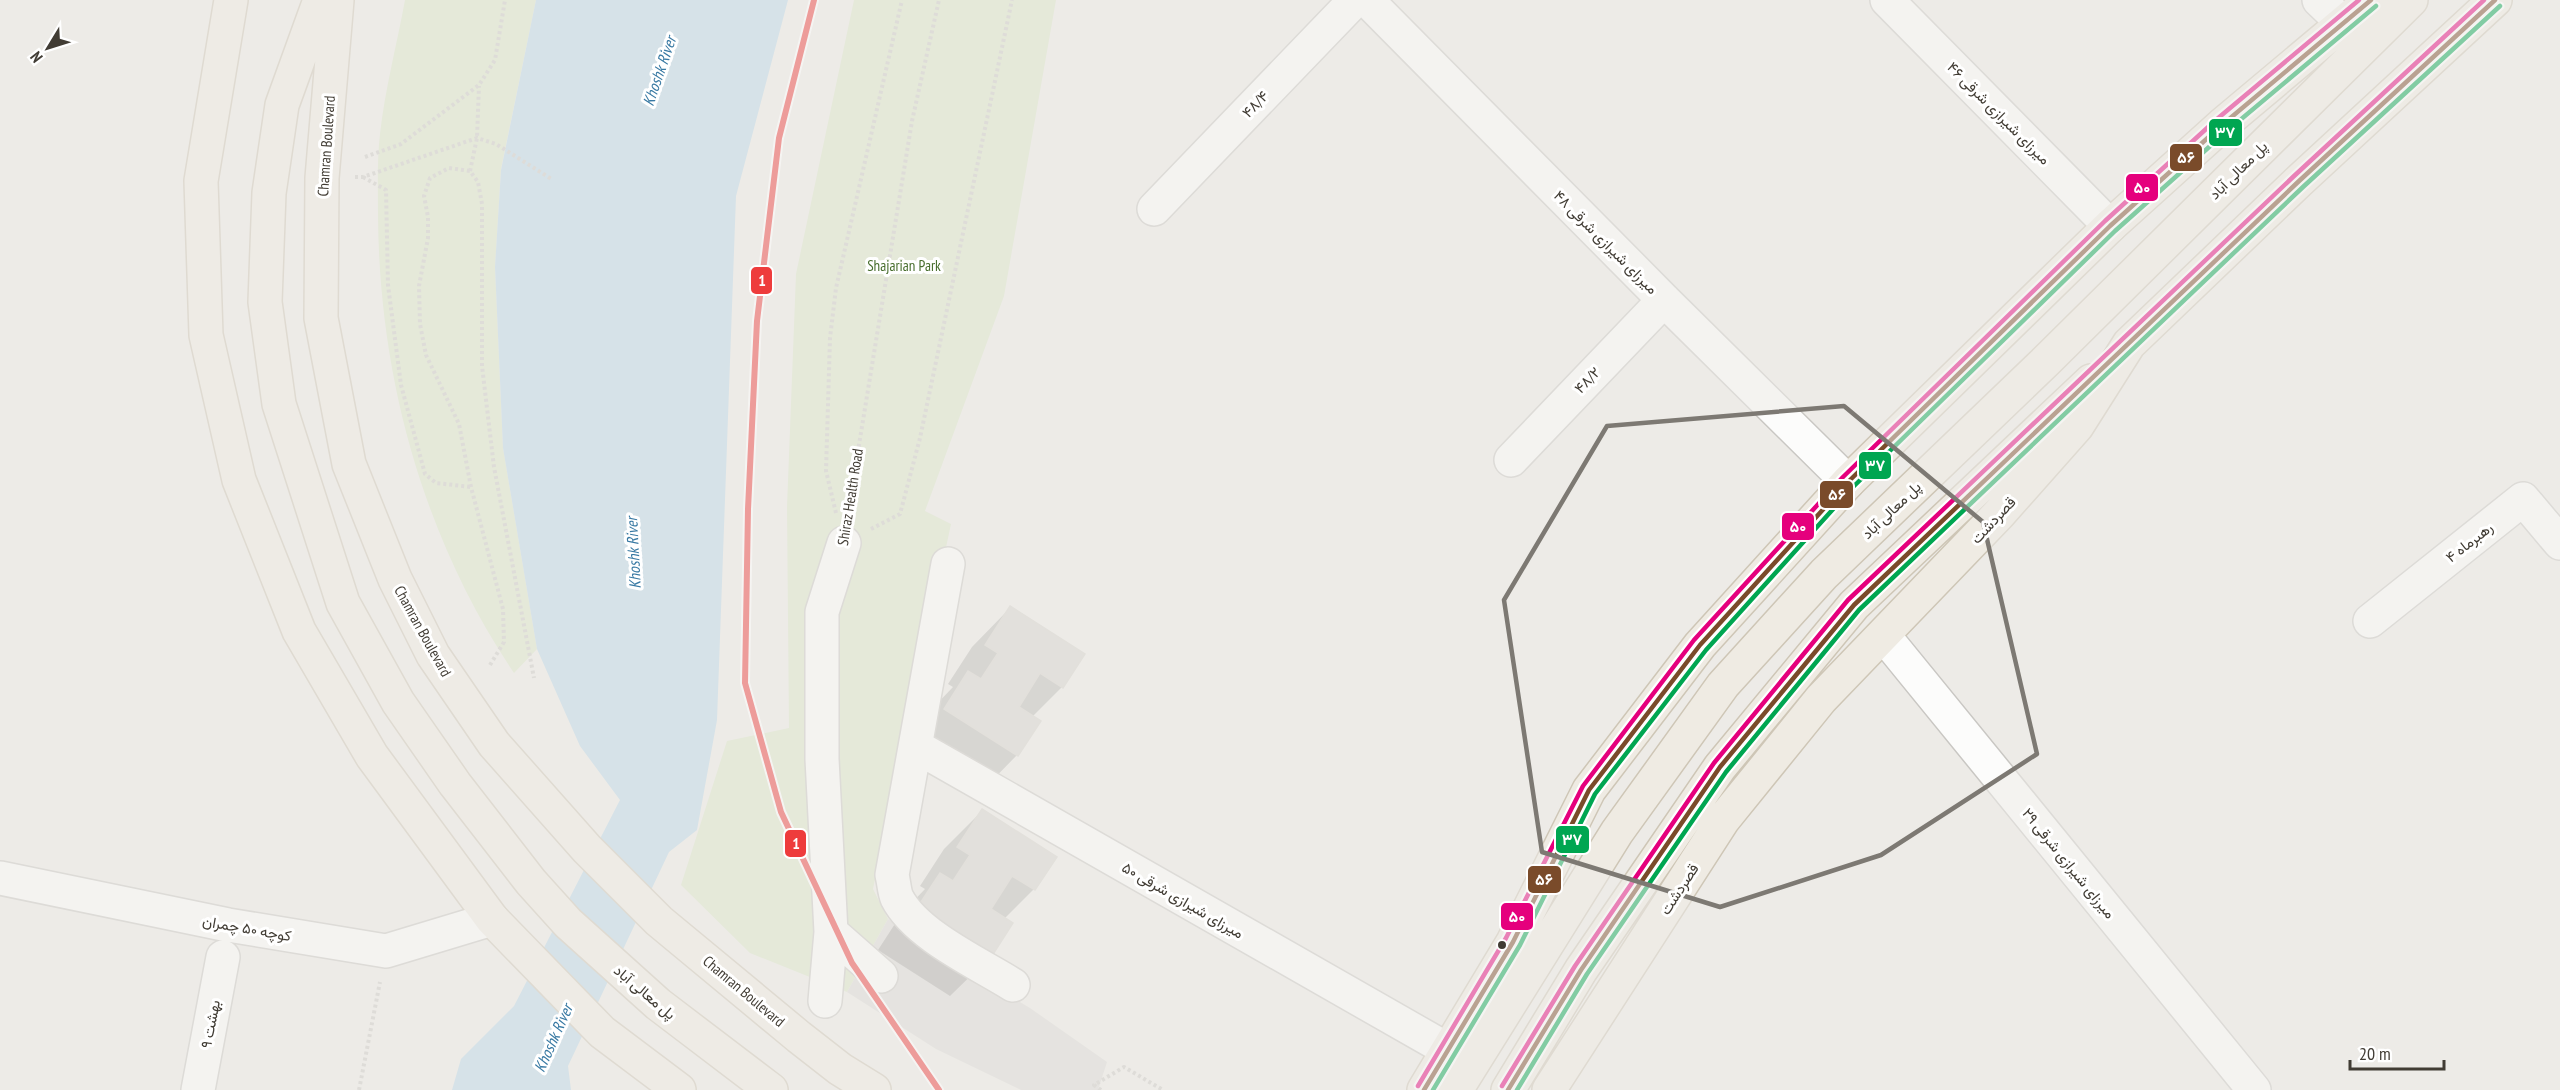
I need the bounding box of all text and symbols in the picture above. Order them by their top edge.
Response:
north arrow [18,18,78,78]
water label: Khoshk River [638,31,681,108]
text: N [26,48,47,67]
street label: ۴۶ میرزای شیرازی شرقی [1943,57,2055,169]
street label: ۴۸/۴ [1238,86,1273,122]
street label: Chamran Boulevard [313,95,339,197]
line badge: ۳۷ [2208,118,2243,147]
text: ۳۷ [2215,122,2236,142]
street label: پل معالی آباد [2205,137,2272,204]
line badge: ۵۶ [2169,143,2203,172]
text: ۵۶ [2177,147,2195,167]
line badge: ۵۰ [2125,173,2159,202]
text: ۵۰ [2134,177,2150,197]
street label: ۴۸ میرزای شیرازی شرقی [1549,186,1662,299]
park label: Shajarian Park [867,256,941,275]
line badge: 1 [750,266,773,295]
text: 1 [758,270,766,290]
street label: ۴۸/۲ [1570,363,1604,397]
street label: Shiraz Health Road [833,447,867,547]
line badge: ۳۷ [1858,451,1892,480]
text: ۳۷ [1865,455,1886,475]
street label: پل معالی آباد [1857,477,1925,544]
line badge: ۵۶ [1819,480,1854,509]
text: ۵۶ [1828,484,1846,504]
street label: قصردشت [1967,492,2020,547]
line badge: ۵۰ [1781,512,1815,541]
water label: Khoshk River [621,514,645,589]
text: ۵۰ [1790,516,1806,536]
street label: ۴ رهبرماه [2442,518,2496,566]
street label: Chamran Boulevard [390,582,456,680]
street label: ۲۹ میرزای شیرازی شرقی [2018,804,2120,923]
line badge: ۳۷ [1555,825,1590,854]
line badge: 1 [784,829,807,858]
text: ۳۷ [1562,829,1583,849]
text: 1 [792,833,800,853]
street label: ۵۰ میرزای شیرازی شرقی [1118,857,1247,943]
street label: قصردشت [1655,860,1703,918]
line badge: ۵۶ [1527,865,1562,894]
text: ۵۶ [1535,869,1553,889]
line badge: ۵۰ [1500,902,1534,931]
text: ۵۰ [1509,906,1525,926]
street label: کوچه ۵۰ چمران [201,911,293,946]
unlabelled marker [1496,939,1508,951]
street label: Chamran Boulevard [699,951,789,1031]
street label: پل معالی آباد [609,961,680,1024]
street label: ۹ بهشت [196,998,224,1050]
water label: Khoshk River [529,999,578,1075]
scale bar [2350,1033,2444,1071]
text: 20 m [2359,1042,2391,1065]

